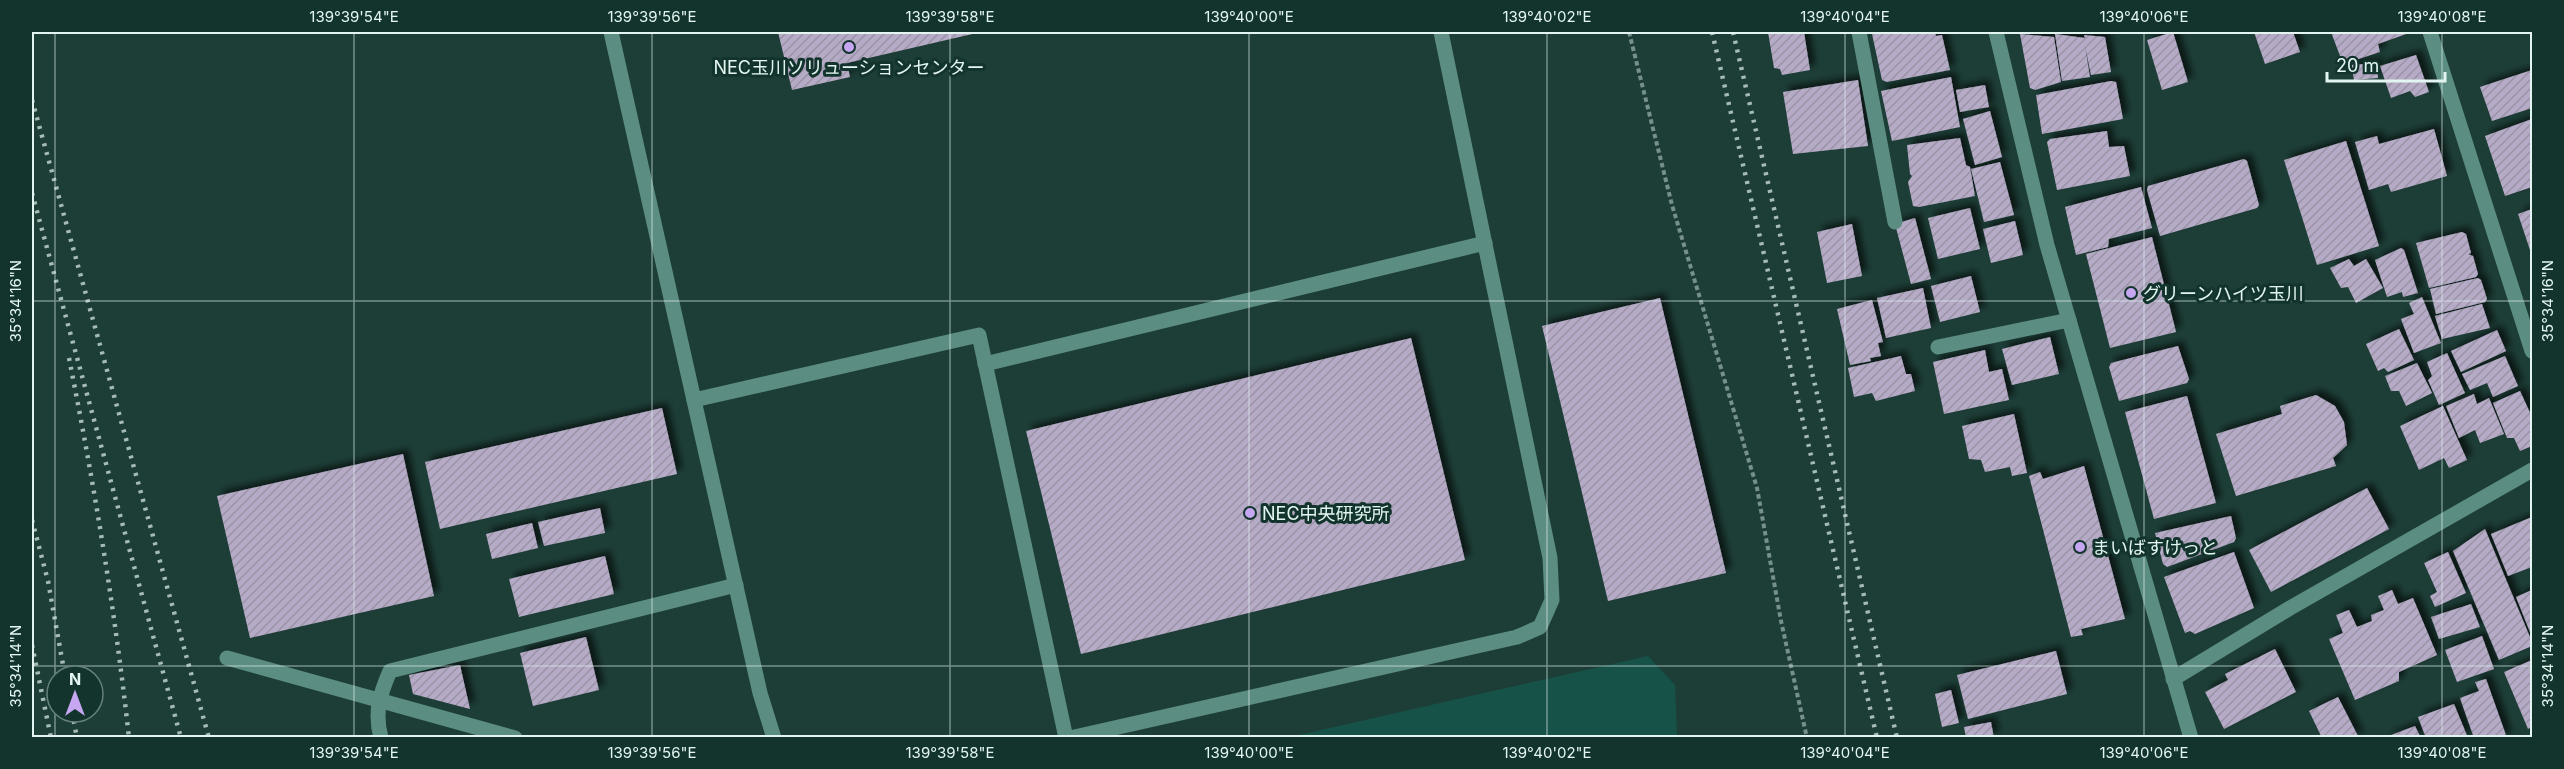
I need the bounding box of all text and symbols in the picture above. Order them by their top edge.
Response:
text: 139°39'54"E [309,7,399,26]
text: 139°39'56"E [608,7,697,26]
text: 139°39'58"E [906,7,994,26]
text: 139°40'00"E [1204,7,1294,26]
text: 139°40'02"E [1502,7,1592,26]
text: 139°40'04"E [1800,7,1890,26]
text: 139°40'06"E [2099,7,2189,26]
text: 139°40'08"E [2397,7,2487,26]
marker: NEC玉川ソリューションセンター [842,40,856,54]
scale bar [2327,45,2446,83]
text: 20 m [2336,55,2379,76]
place label: NEC玉川ソリューションセンター [713,57,985,78]
text: 35°34'16"N [6,260,25,342]
text: 35°34'16"N [2538,260,2557,342]
place label: グリーンハイツ玉川 [2143,283,2304,304]
marker: グリーンハイツ玉川 [2124,286,2138,300]
place label: NEC中央研究所 [1262,503,1390,524]
marker: NEC中央研究所 [1243,506,1257,520]
place label: まいばすけっと [2092,537,2218,558]
marker: まいばすけっと [2073,540,2087,554]
text: 35°34'14"N [6,625,25,707]
text: 35°34'14"N [2538,625,2557,707]
north arrow [45,664,105,724]
text: N [69,669,81,689]
text: 139°39'54"E [309,743,399,762]
text: 139°39'56"E [608,743,697,762]
text: 139°39'58"E [906,743,994,762]
text: 139°40'00"E [1204,743,1294,762]
text: 139°40'02"E [1502,743,1592,762]
text: 139°40'04"E [1800,743,1890,762]
text: 139°40'06"E [2099,743,2189,762]
text: 139°40'08"E [2397,743,2487,762]

